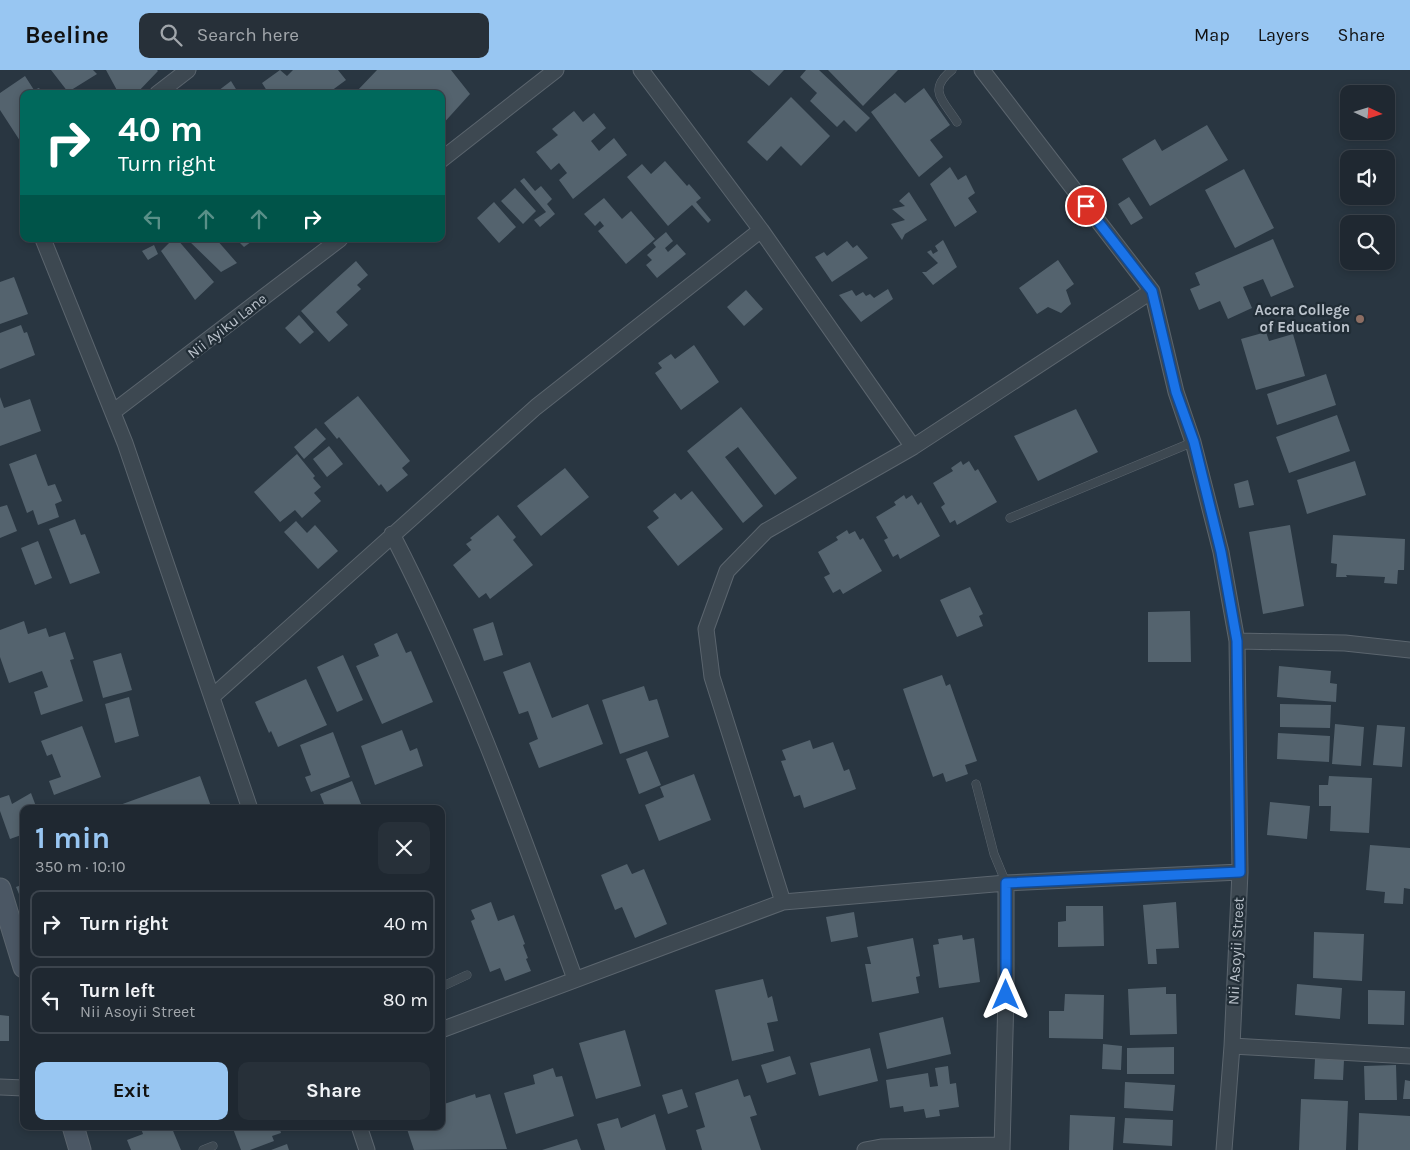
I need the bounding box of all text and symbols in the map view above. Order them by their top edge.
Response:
search box [139,13,489,58]
text: Beeline [25,21,109,49]
icon: search [157,21,185,49]
text: Search here [197,24,299,46]
text: Map [1194,24,1230,46]
text: Layers [1258,24,1310,46]
text: Share [1338,24,1385,46]
north arrow [1340,85,1395,140]
map controls [1340,85,1395,270]
text: 40 m [118,109,203,150]
icon: right [35,110,100,175]
button: sound [1340,150,1395,205]
text: Turn right [118,151,216,177]
pin [1065,185,1107,227]
icon: arrive [1072,192,1100,220]
icon: left [139,205,167,233]
icon: ahead [192,205,220,233]
icon: ahead [245,205,273,233]
icon: right [298,205,326,233]
button: search [1340,215,1395,270]
street label: Nii Ayiku Lane [184,289,270,363]
place label: Accra College of Education [1255,301,1350,336]
marker: Accra College of Education [1354,313,1366,325]
text: 1 min [35,820,110,856]
button: close [378,822,430,874]
text: 350 m · 10:10 [35,857,125,876]
street label: Nii Asoyii Street [1224,896,1248,1005]
icon: right [37,910,65,938]
text: Turn right [80,913,169,935]
text: 40 m [384,913,428,935]
position arrow [979,968,1031,1020]
text: Turn left [80,980,155,1002]
icon: left [37,986,65,1014]
text: 80 m [383,989,428,1011]
text: Nii Asoyii Street [80,1002,195,1021]
button: Exit [35,1062,228,1120]
button: Share [238,1062,430,1120]

